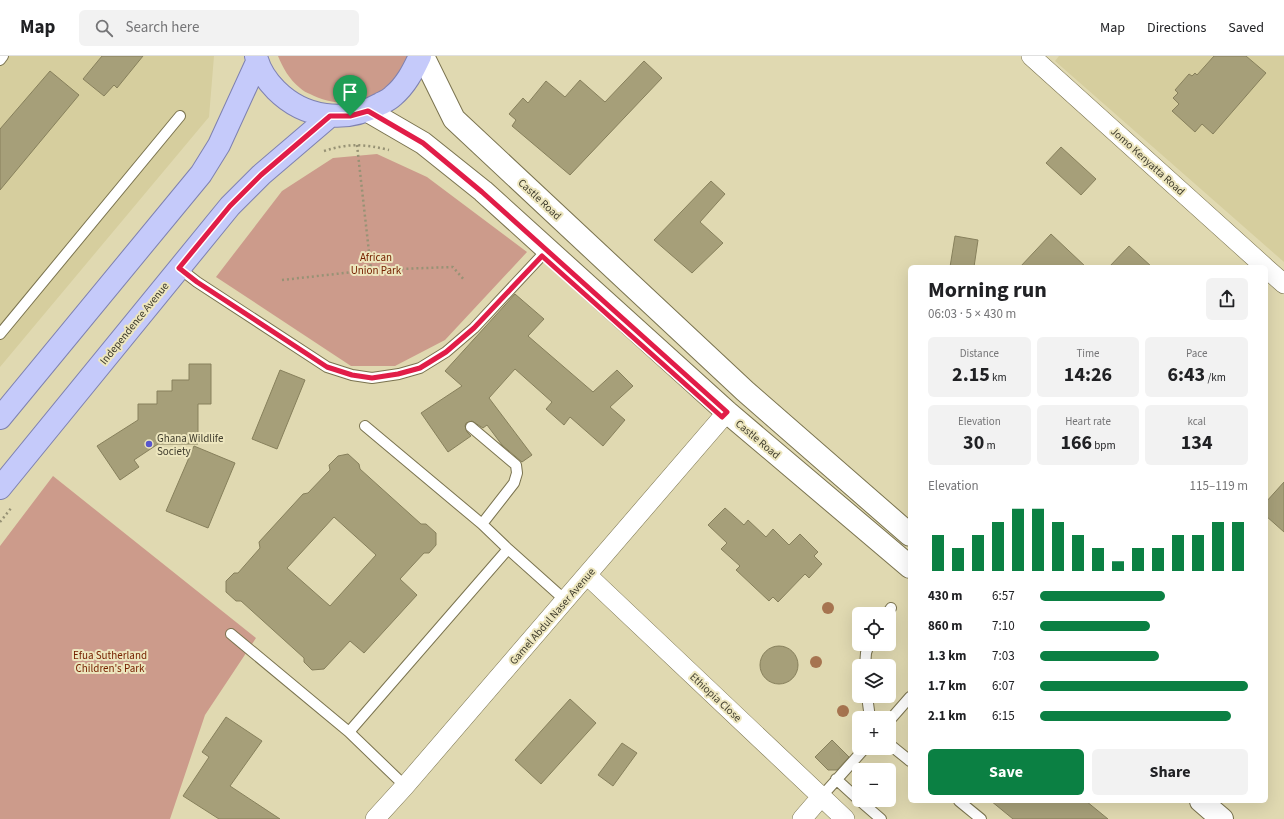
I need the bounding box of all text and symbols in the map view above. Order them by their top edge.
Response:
search box [79,10,359,46]
text: Map [20,14,55,41]
icon: search [93,17,115,39]
text: Search here [125,17,199,38]
text: Map [1100,18,1125,38]
text: Directions [1147,18,1206,38]
text: Saved [1228,18,1264,38]
pin [333,75,367,116]
icon: arrive [339,81,361,103]
street label: Jomo Kenyatta Road [1107,124,1188,199]
street label: Castle Road [515,175,565,223]
park label: African Union Park [351,250,402,278]
text: Morning run [928,274,1047,306]
button: share [1206,278,1248,320]
street label: Independence Avenue [96,279,173,368]
text: 06:03 · 5 × 430 m [928,305,1016,323]
text: Distance [960,346,999,361]
text: Time [1076,346,1100,361]
text: Pace [1186,346,1207,361]
text: 2.15 [952,361,990,389]
text: 14:26 [1064,361,1112,389]
text: 6:43 [1168,361,1205,389]
text: km [990,370,1007,385]
text: /km [1205,370,1226,385]
text: Elevation [958,414,1001,429]
text: Heart rate [1065,414,1111,429]
text: kcal [1187,414,1206,429]
street label: Castle Road [732,416,783,462]
text: 30 [963,429,984,457]
text: 166 [1060,429,1092,457]
text: 134 [1181,429,1213,457]
place label: Ghana Wildlife Society [157,431,224,459]
text: m [984,438,996,453]
text: bpm [1092,438,1116,453]
marker: Ghana Wildlife Society [144,439,154,449]
text: Elevation [928,477,979,495]
text: 115–119 m [1190,477,1248,495]
street label: Gamel Abdul Naser Avenue [506,564,599,668]
text: 430 m [928,587,962,605]
text: 6:57 [992,587,1015,605]
map controls [852,607,896,807]
button: locate [852,607,896,651]
text: 860 m [928,617,962,635]
text: 7:10 [992,617,1015,635]
text: 1.3 km [928,647,967,665]
text: 7:03 [992,647,1015,665]
park label: Efua Sutherland Children's Park [73,648,147,676]
button: layers [852,659,896,703]
street label: Ethiopia Close [687,670,745,726]
text: 1.7 km [928,677,967,695]
text: 6:07 [992,677,1015,695]
text: 2.1 km [928,707,967,725]
text: 6:15 [992,707,1015,725]
button: + [852,711,896,755]
button: Save [928,749,1084,795]
button: Share [1092,749,1248,795]
button: − [852,763,896,807]

